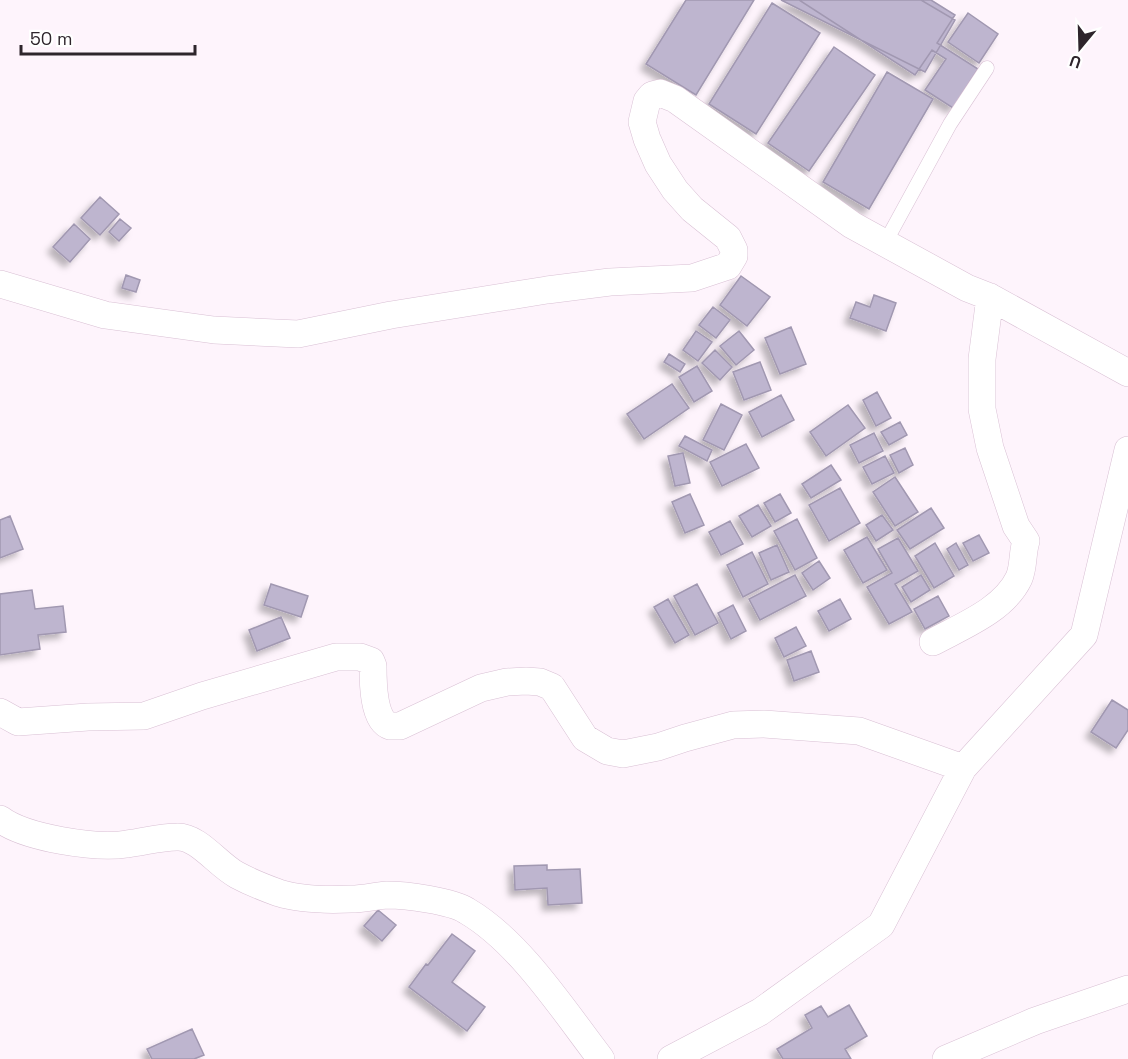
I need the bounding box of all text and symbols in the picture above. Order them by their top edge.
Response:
scale bar [21,18,195,56]
north arrow [1050,18,1110,78]
text: 50 m [30,27,72,50]
text: U [1067,50,1084,73]

